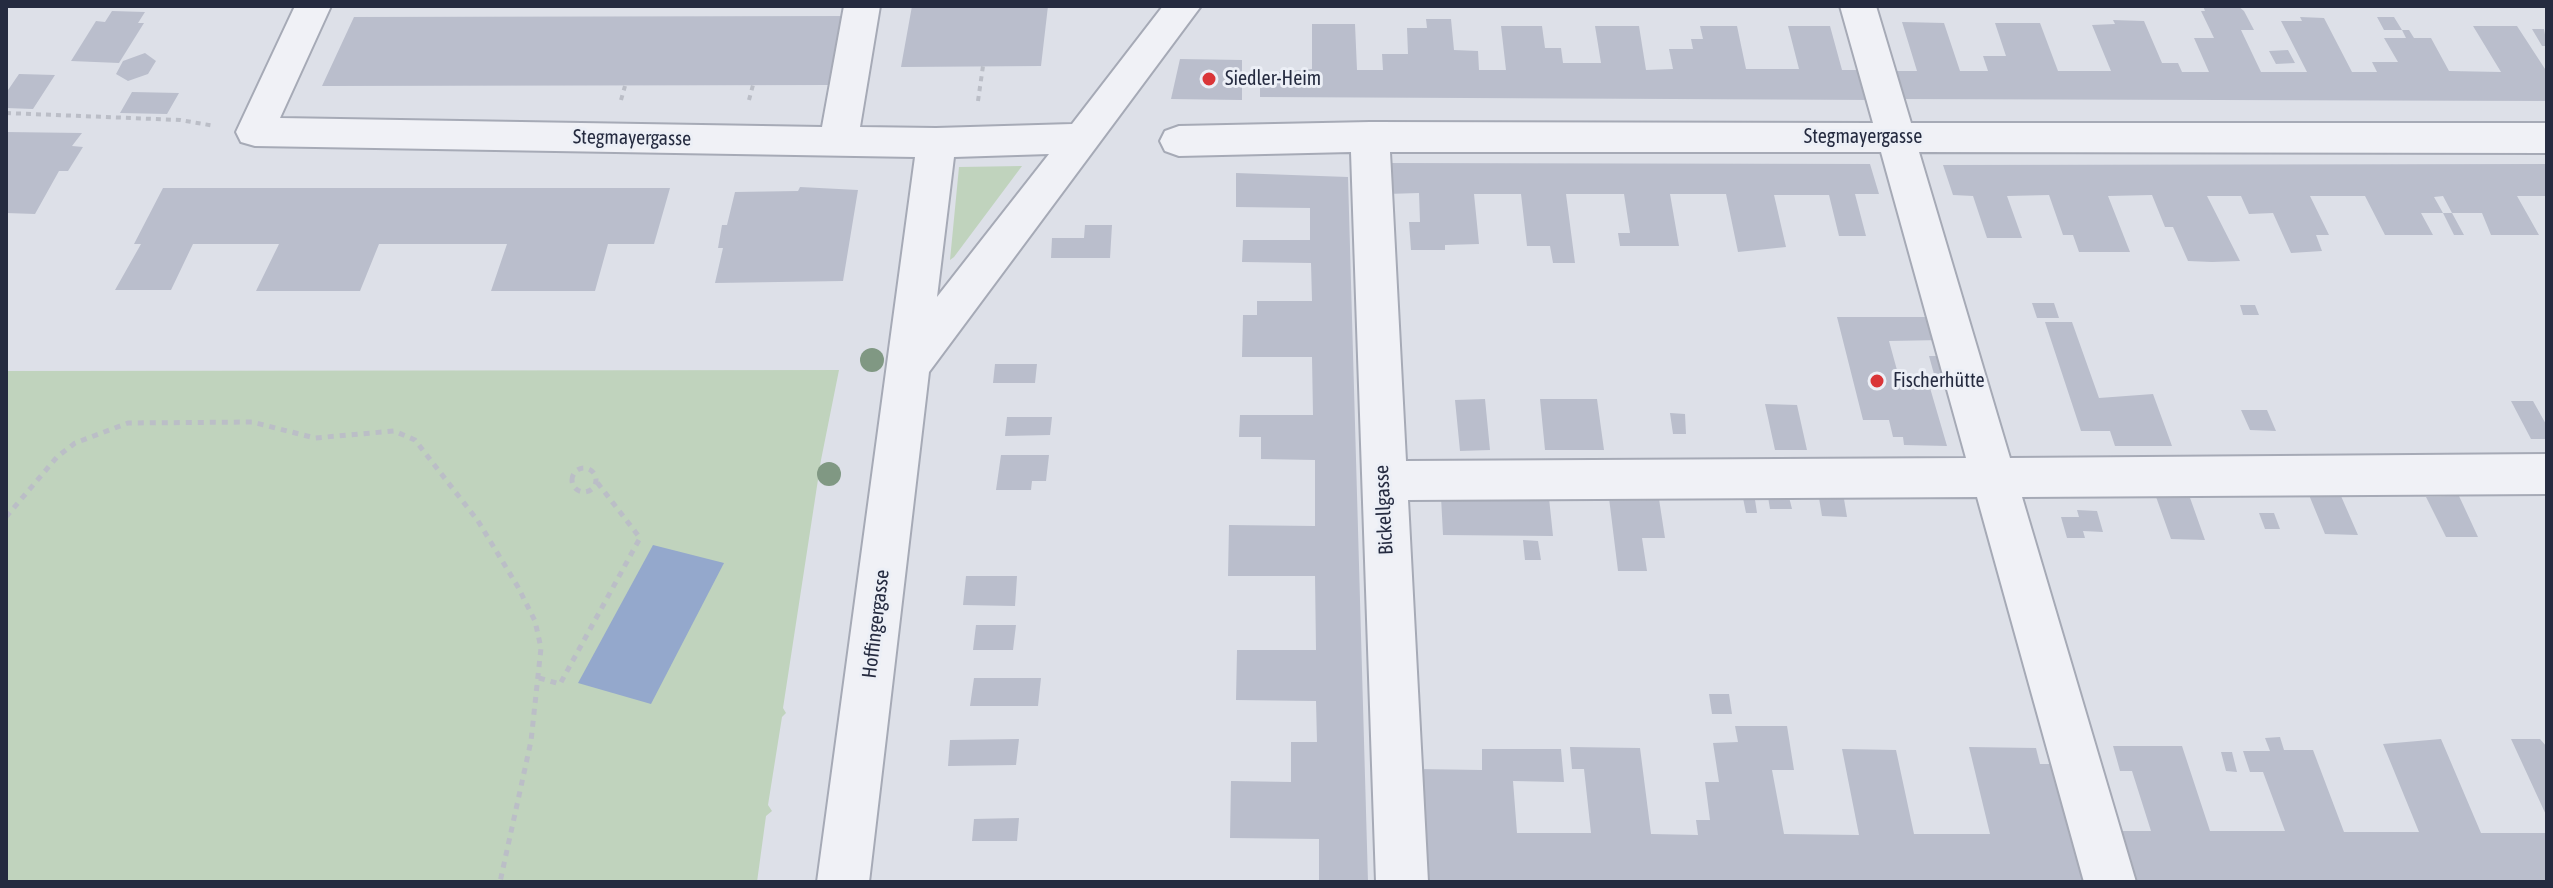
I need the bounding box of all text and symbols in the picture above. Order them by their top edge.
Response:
place label: Siedler-Heim [1225,67,1321,91]
marker: Siedler-Heim [1200,70,1218,88]
street label: Stegmayergasse [573,125,691,151]
street label: Stegmayergasse [1804,125,1922,149]
place label: Fischerhütte [1893,369,1985,393]
marker: Fischerhütte [1868,372,1886,390]
street label: Bickellgasse [1370,464,1398,556]
street label: Hoffingergasse [857,568,895,680]

